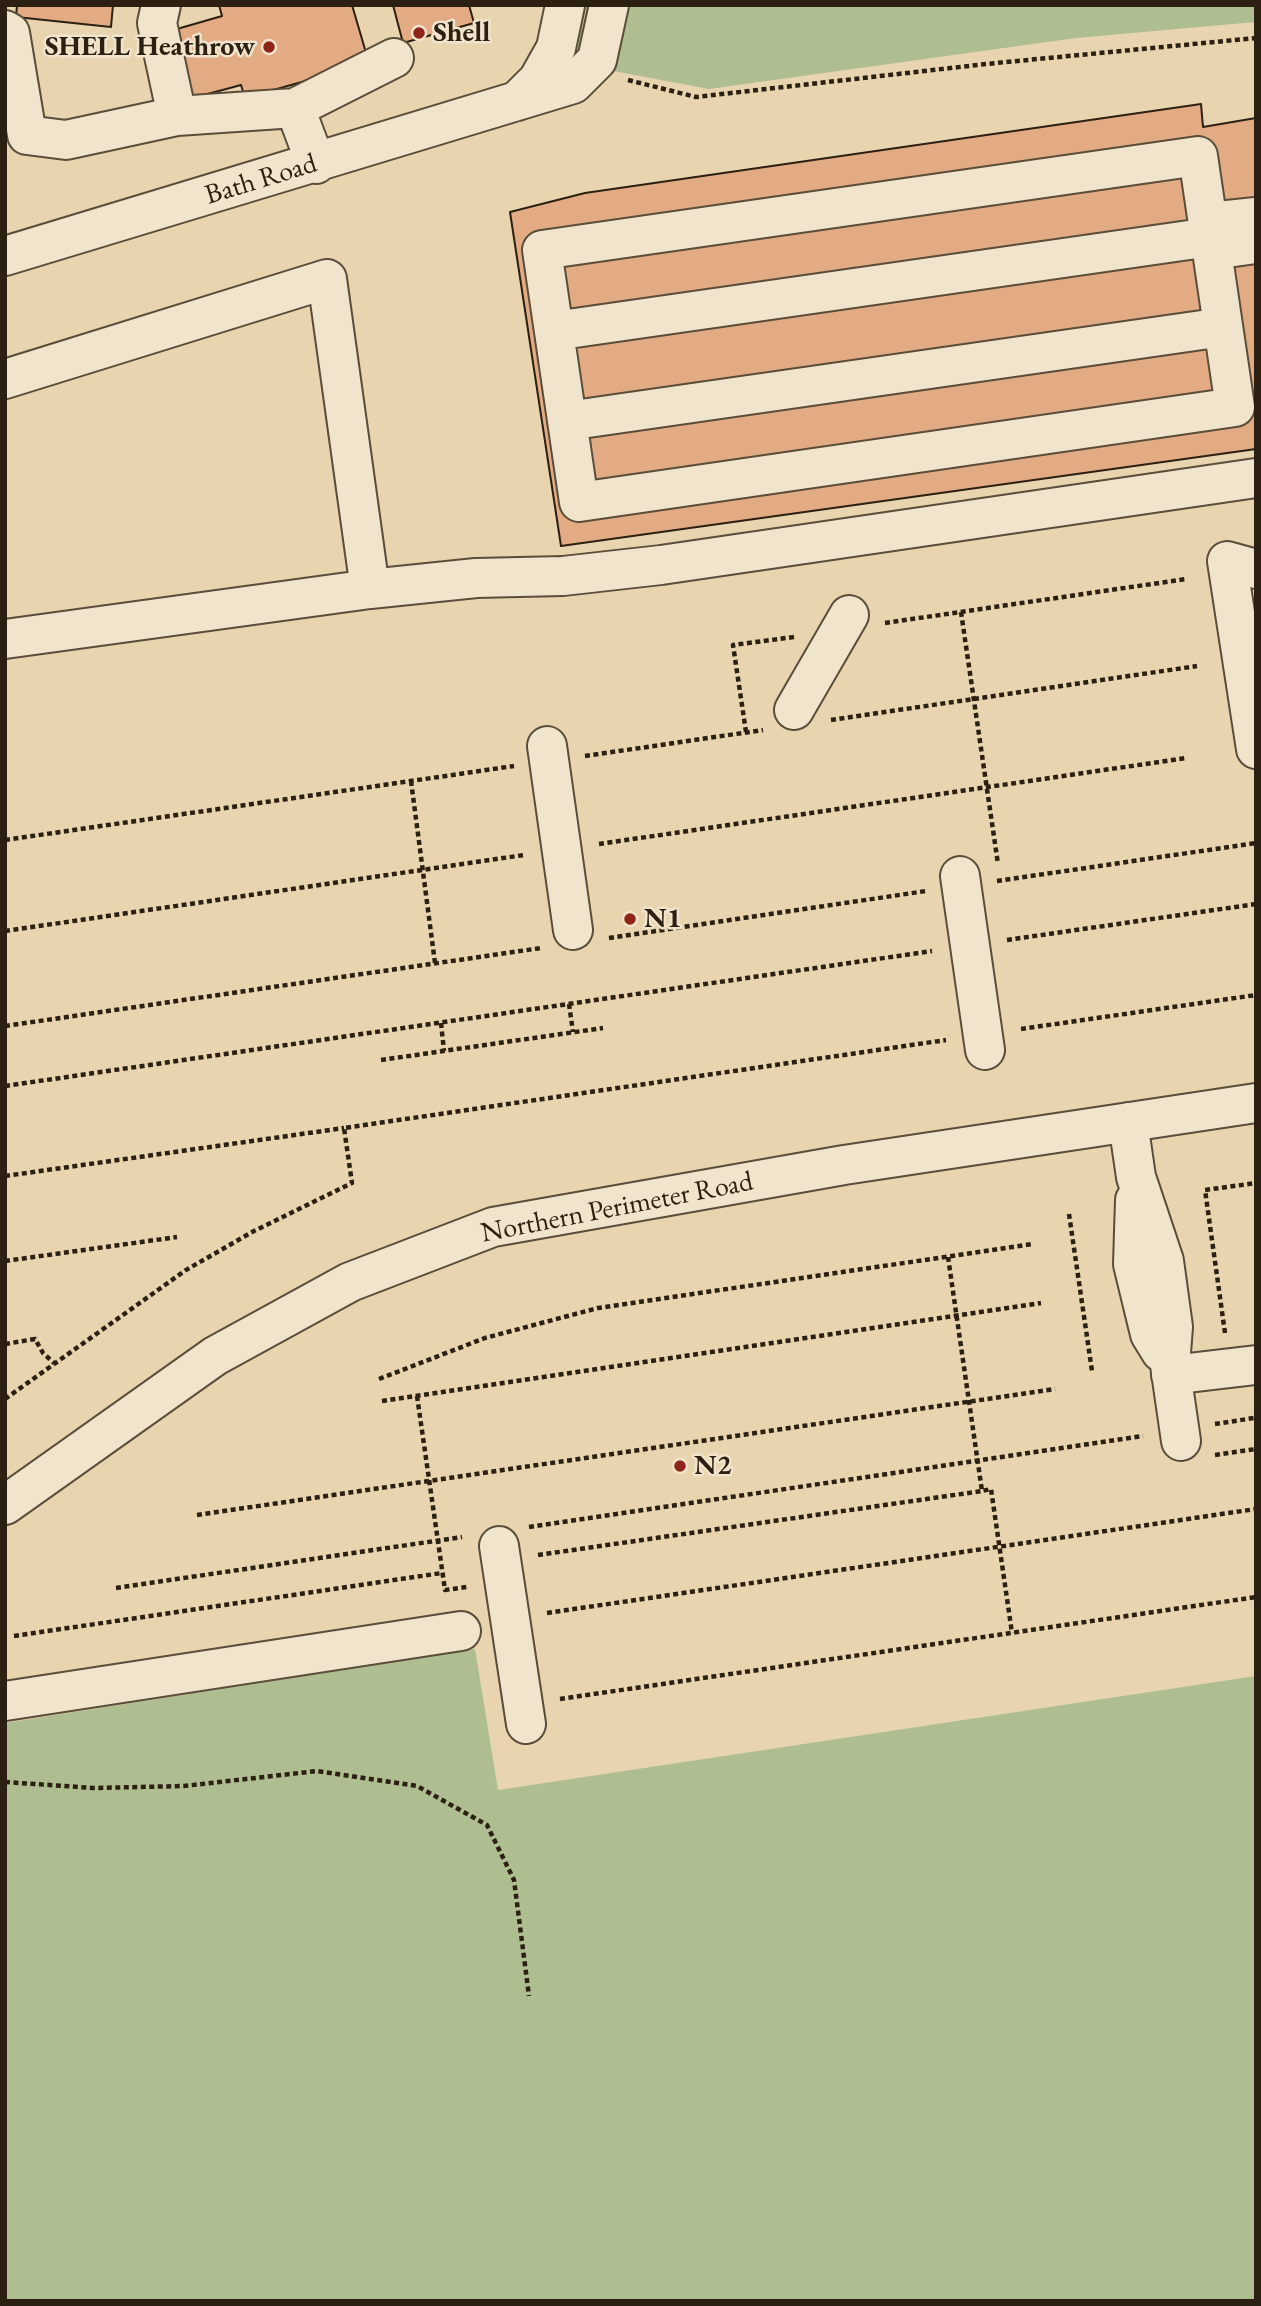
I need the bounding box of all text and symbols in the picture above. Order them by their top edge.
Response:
place label: Shell [433,16,490,50]
marker: Shell [411,25,427,41]
place label: SHELL Heathrow [45,30,255,64]
marker: SHELL Heathrow [261,39,277,55]
street label: Bath Road [201,147,321,213]
place label: N1 [644,902,681,936]
marker: N1 [622,911,638,927]
street label: Northern Perimeter Road [478,1165,756,1251]
place label: N2 [694,1449,731,1483]
marker: N2 [672,1458,688,1474]

